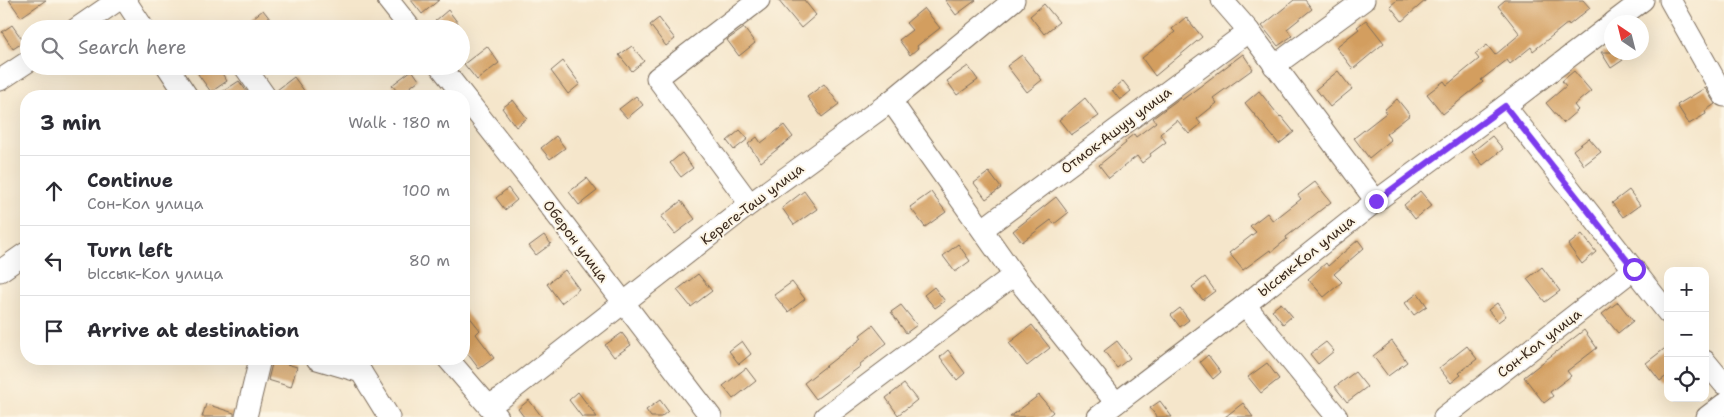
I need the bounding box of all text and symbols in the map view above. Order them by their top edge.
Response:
north arrow [1604,15,1649,60]
search box [20,20,470,75]
icon: search [38,34,66,62]
text: Search here [78,35,187,60]
street label: Отмок-Ашуу улица [1057,82,1175,177]
text: 3 min [40,109,101,137]
text: Walk · 180 m [348,112,450,133]
street label: Кереге-Таш улица [697,159,807,249]
text: Continue [87,168,173,193]
icon: ahead [40,177,68,205]
text: 100 m [402,180,450,201]
route end [1365,190,1388,213]
text: Сон-Кол улица [87,193,204,214]
street label: Оберон улица [539,196,613,286]
street label: Ыссык-Кол улица [1254,211,1358,301]
text: Turn left [87,238,173,263]
icon: left [40,247,68,275]
text: 80 m [409,250,450,271]
route start [1623,258,1646,281]
text: Ыссык-Кол улица [87,263,223,284]
map controls [1664,267,1709,402]
button: + [1664,267,1709,312]
street label: Сон-Кол улица [1493,304,1585,381]
button: − [1664,312,1709,357]
icon: arrive [40,317,68,345]
text: Arrive at destination [87,318,299,343]
button: locate [1664,357,1709,402]

